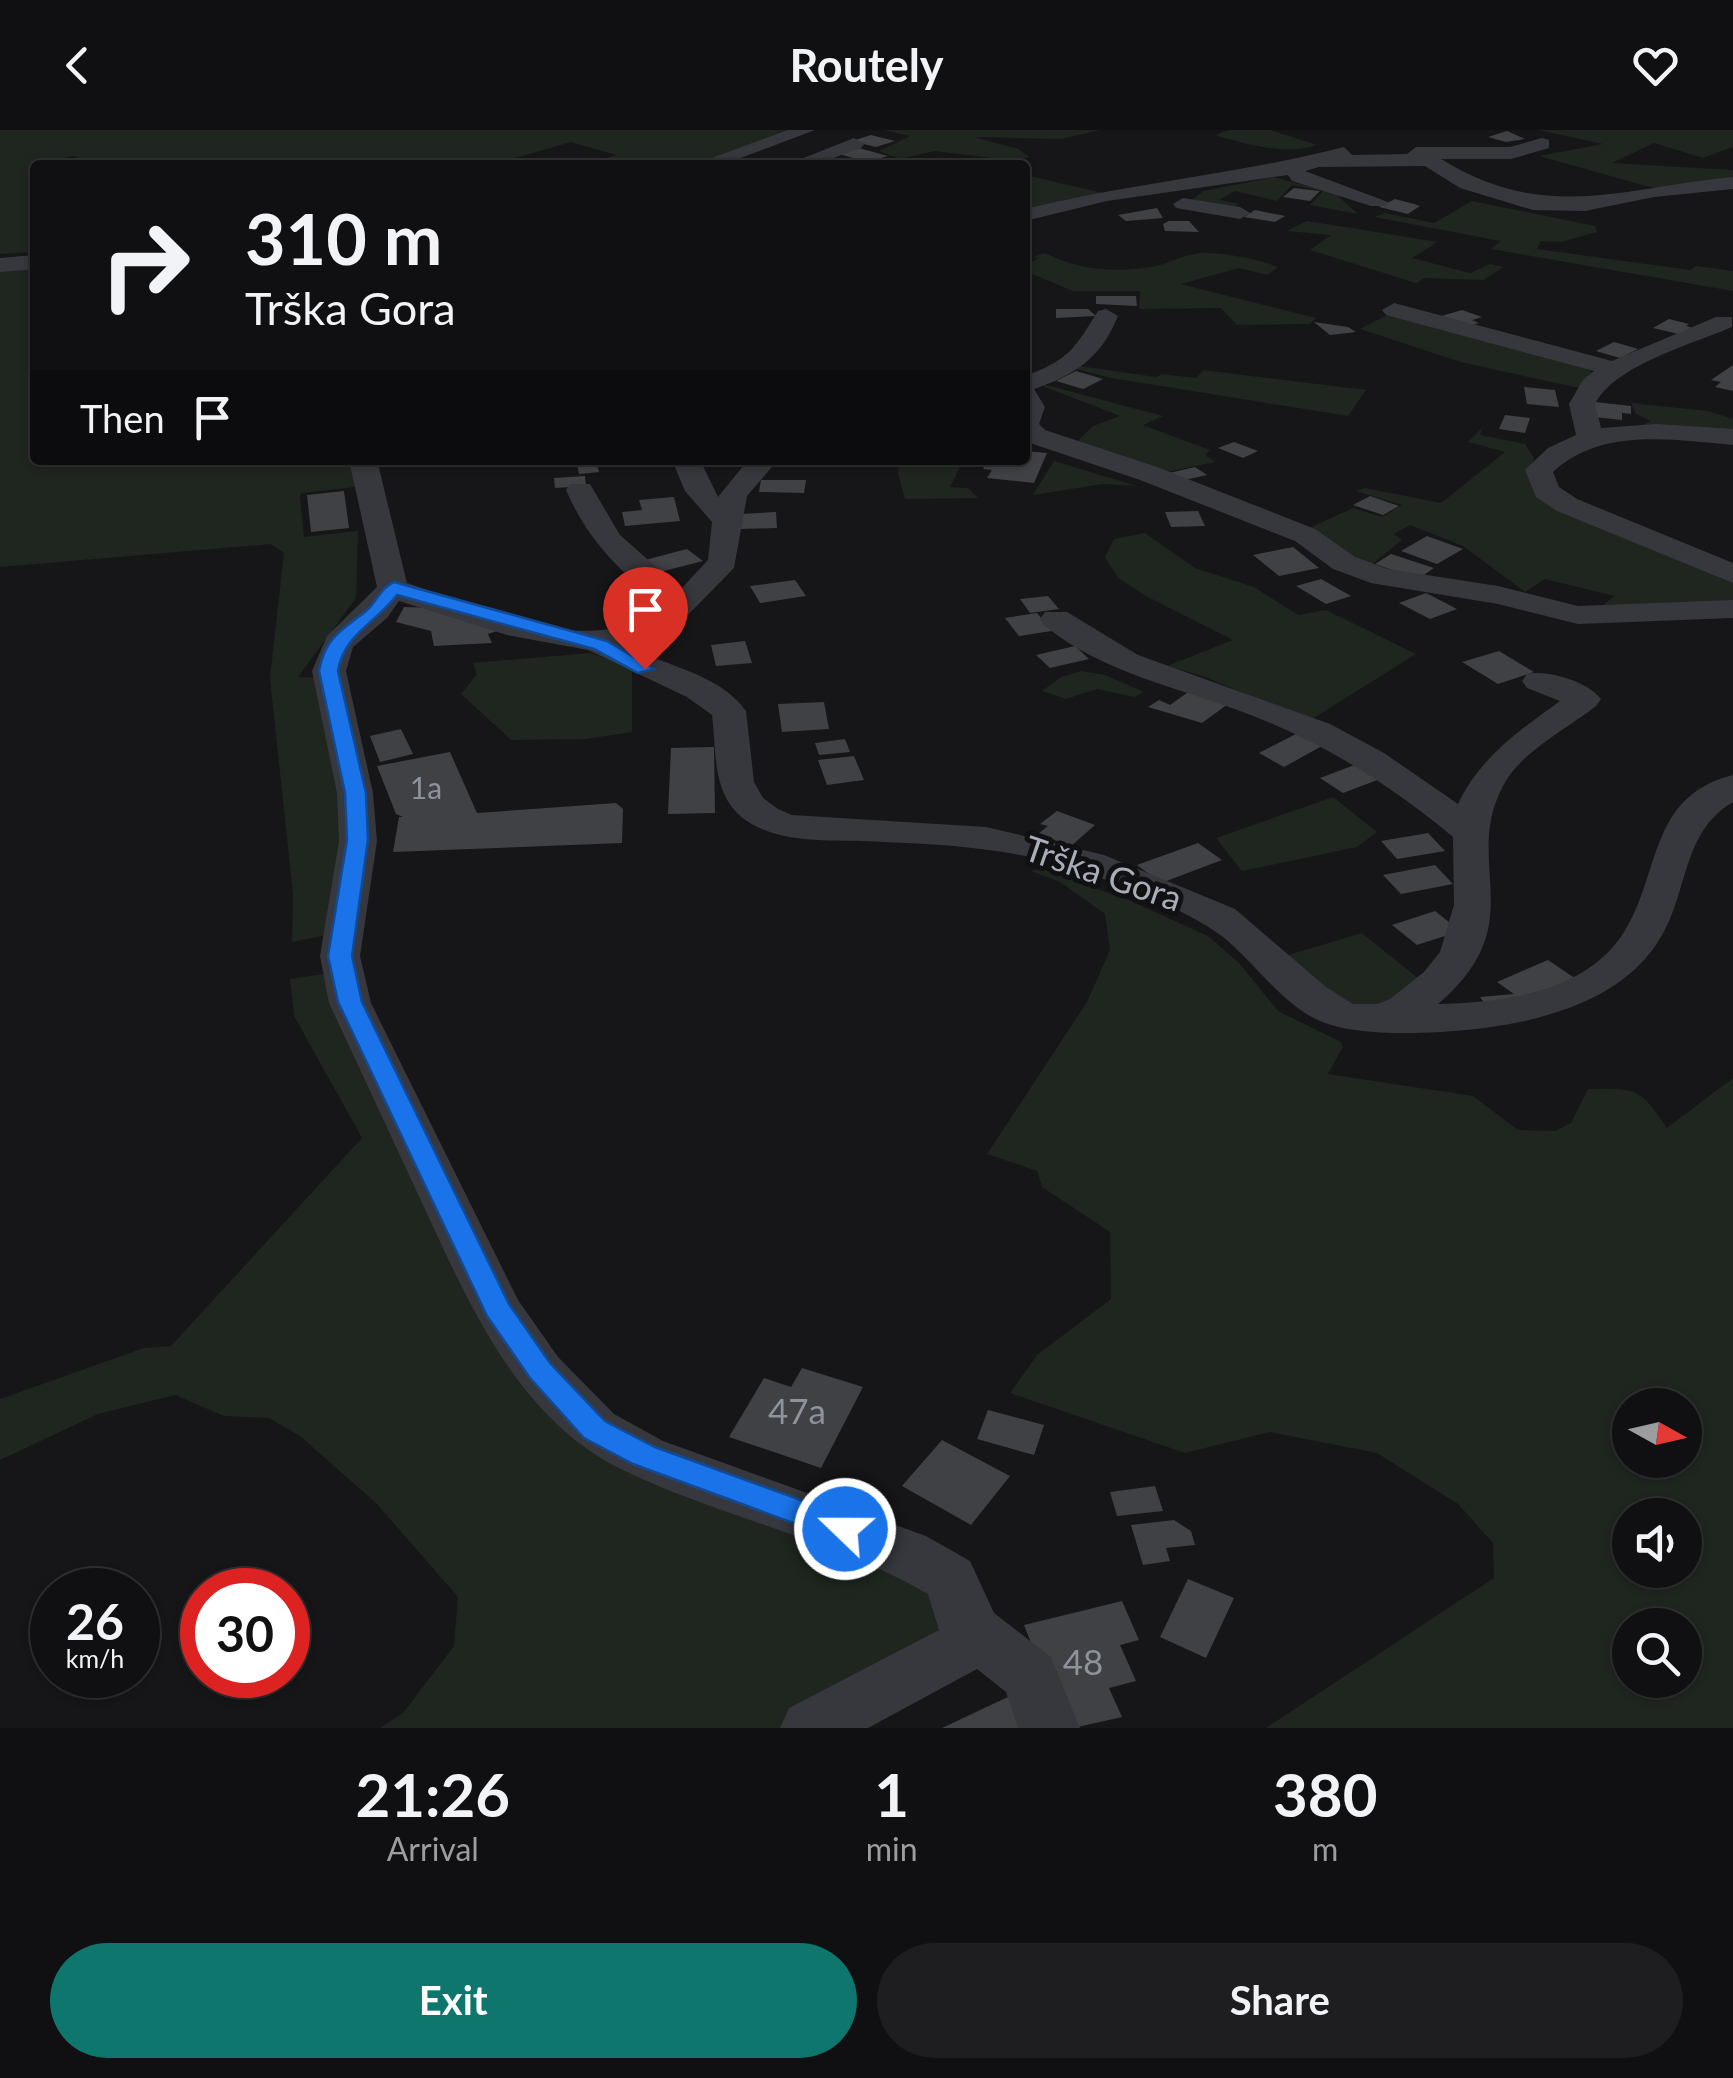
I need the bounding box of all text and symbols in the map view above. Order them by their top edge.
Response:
icon: back [50,38,105,93]
text: Routely [789,38,944,92]
icon: heart [1628,38,1683,93]
text: 310 m [245,196,442,280]
icon: right [80,200,210,330]
text: Trška Gora [245,281,456,335]
icon: arrive [185,390,240,445]
text: Then [80,395,165,441]
pin [603,567,688,670]
icon: arrive [618,582,673,637]
house number: 1a [410,769,442,805]
street label: Trška Gora [1019,826,1188,919]
north arrow [1612,1388,1702,1478]
map controls [1612,1388,1702,1698]
house number: 47a [768,1389,826,1431]
position arrow [793,1477,897,1581]
button: sound [1612,1498,1702,1588]
speed limit sign: 30 [180,1568,310,1698]
text: 26 [66,1591,124,1651]
button: search [1612,1608,1702,1698]
house number: 48 [1063,1640,1103,1682]
text: km/h [66,1643,124,1673]
text: 21:26 [356,1758,510,1830]
text: 1 [874,1758,909,1830]
text: 380 [1273,1758,1377,1830]
text: Arrival [387,1829,479,1868]
text: min [866,1829,918,1868]
text: m [1312,1829,1338,1868]
button: Exit [50,1943,857,2058]
button: Share [877,1943,1683,2058]

